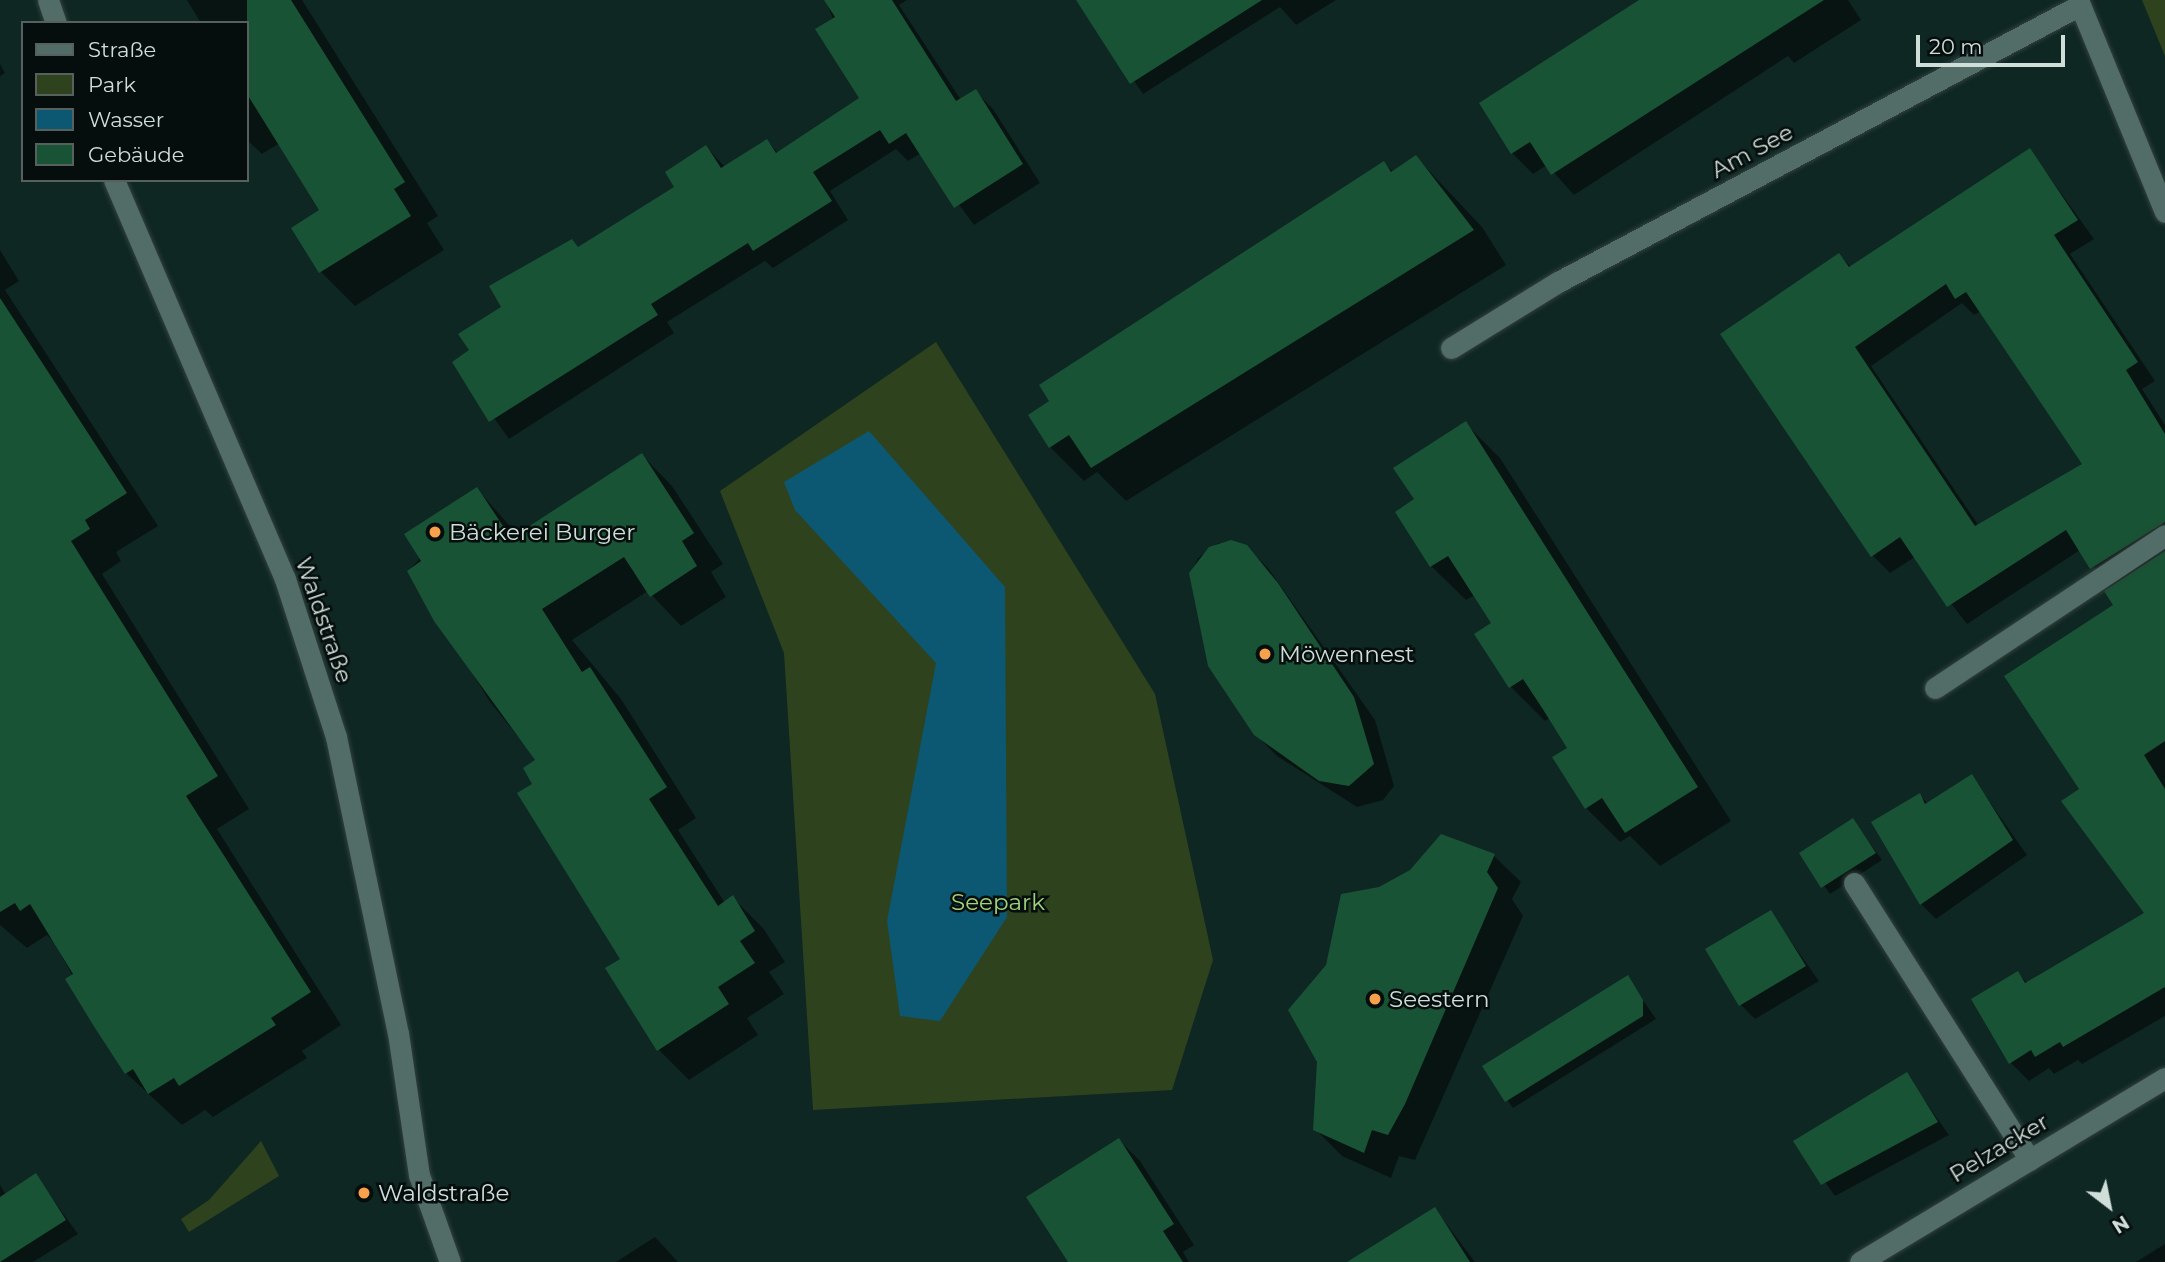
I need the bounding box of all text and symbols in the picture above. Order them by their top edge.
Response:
legend [21,21,248,182]
scale bar [1920,21,2069,65]
text: 20 m [1929,34,1983,59]
text: Straße [88,37,156,62]
text: Park [88,72,136,97]
text: Wasser [88,107,164,132]
street label: Am See [1706,118,1798,184]
text: Gebäude [88,142,185,167]
place label: Bäckerei Burger [449,518,635,546]
marker: Bäckerei Burger [427,524,443,540]
street label: Waldstraße [290,553,358,687]
place label: Möwennest [1279,640,1414,668]
marker: Möwennest [1257,646,1273,662]
park label: Seepark [951,888,1045,916]
place label: Seestern [1389,985,1490,1013]
marker: Seestern [1367,991,1383,1007]
street label: Pelzacker [1944,1108,2054,1188]
north arrow [2074,1171,2144,1241]
place label: Waldstraße [378,1179,509,1207]
marker: Waldstraße [356,1185,372,1201]
text: N [2108,1210,2133,1238]

